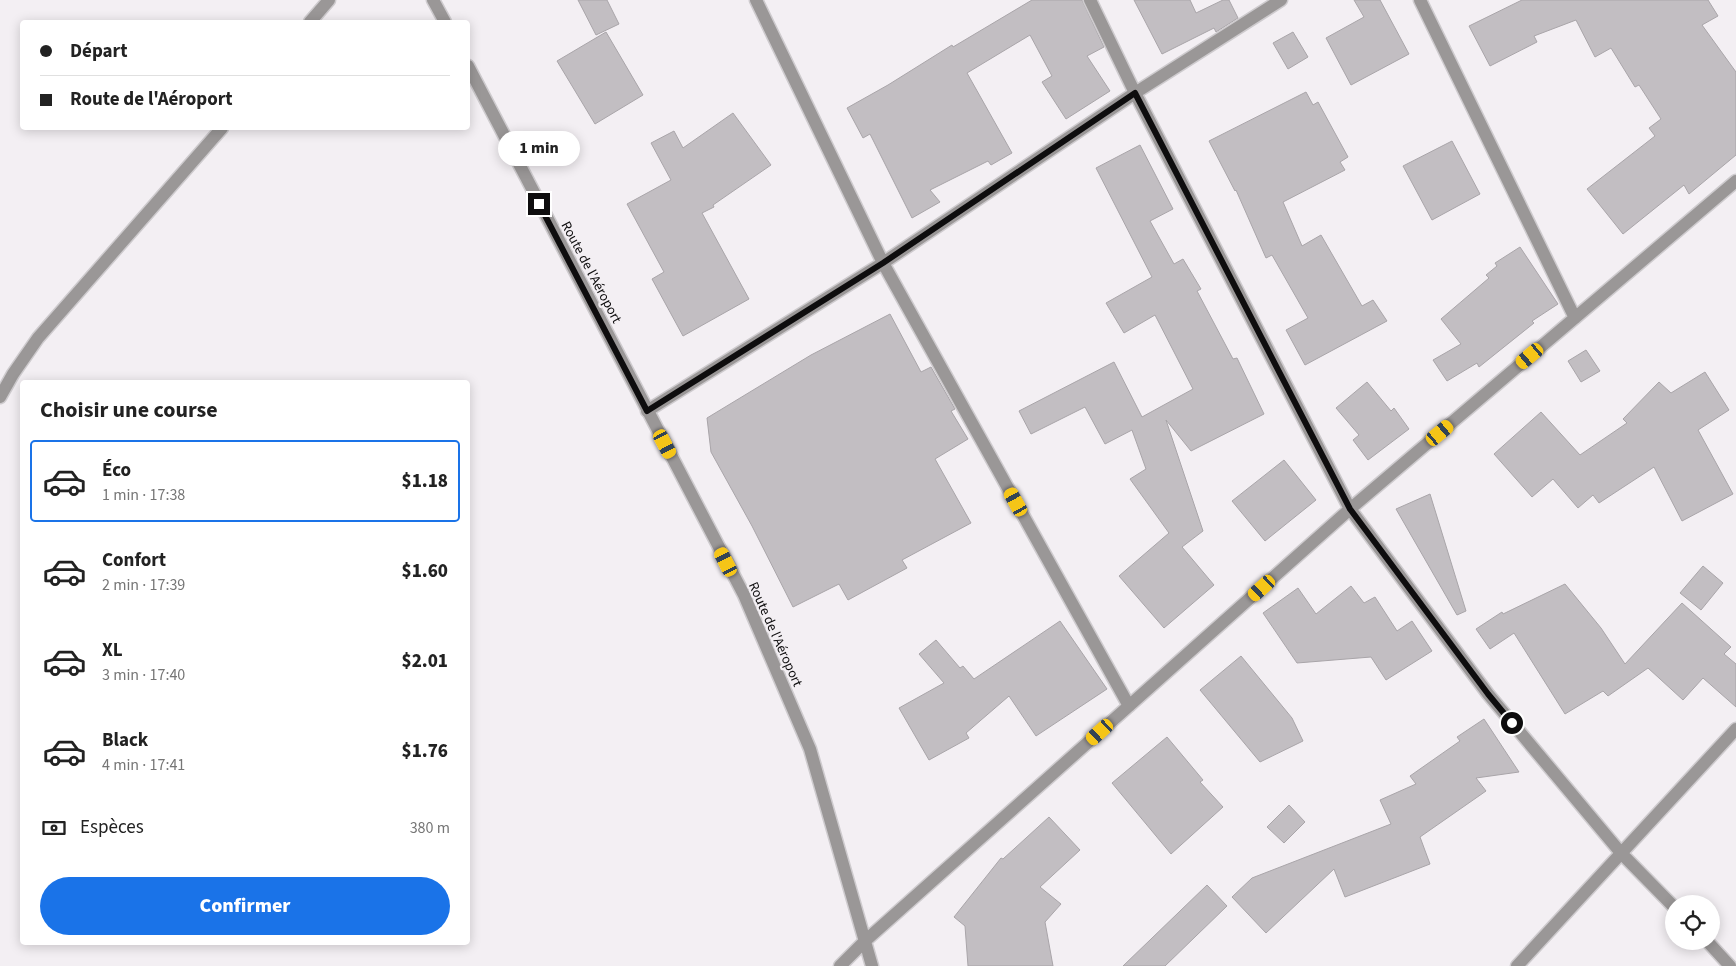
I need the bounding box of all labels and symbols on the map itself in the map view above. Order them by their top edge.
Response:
callout: 1 min [498,132,580,166]
route end [528,193,550,215]
street label: Route de l'Aéroport [556,218,627,327]
car [1513,341,1546,371]
car [1423,418,1456,448]
car [651,427,678,461]
car [1002,485,1029,519]
car [712,545,739,579]
car [1245,572,1278,604]
street label: Route de l'Aéroport [743,579,807,690]
route start [1501,712,1523,734]
car [1083,716,1116,748]

